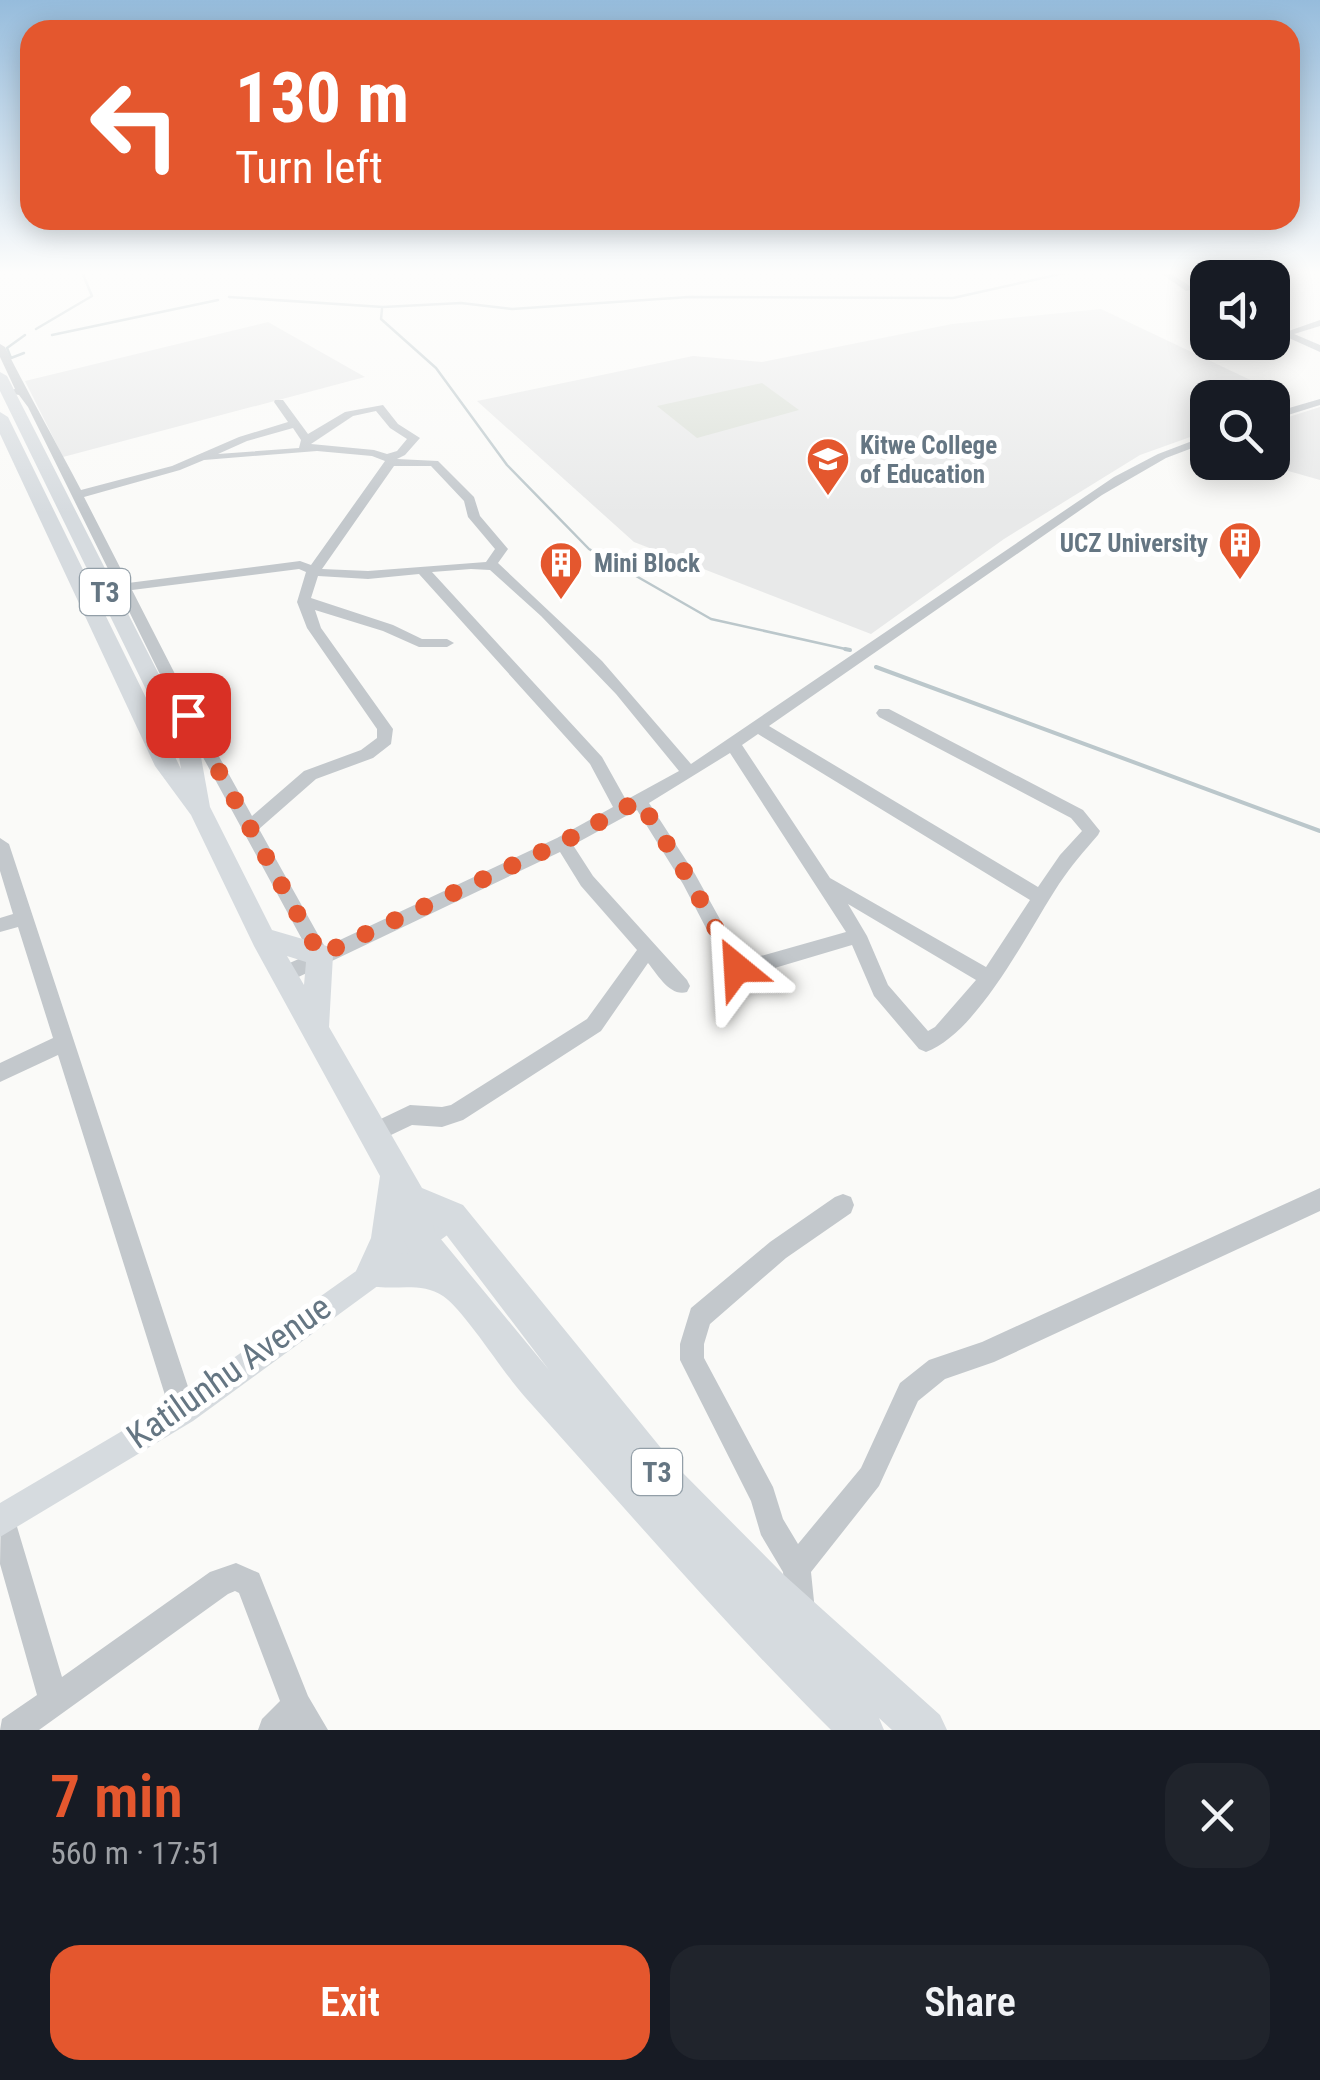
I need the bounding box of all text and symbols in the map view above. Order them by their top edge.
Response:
text: 130 m [235,57,409,139]
icon: left [70,60,200,190]
text: Turn left [235,141,383,194]
map controls [1190,260,1290,480]
button: sound [1190,260,1290,360]
button: search [1190,380,1290,480]
place label: Kitwe College of Education [860,431,997,489]
school or university icon: Kitwe College of Education [805,436,851,497]
building icon: UCZ University [1217,520,1263,581]
place label: UCZ University [1060,529,1208,558]
building icon: Mini Block [538,540,584,601]
place label: Mini Block [594,549,700,578]
road number: T3 [80,569,130,615]
pin [146,673,231,758]
icon: arrive [161,688,216,743]
position arrow [685,916,789,1020]
street label: Katilunhu Avenue [119,1287,339,1457]
road number: T3 [632,1449,682,1495]
text: 7 min [50,1761,183,1832]
button: close [1165,1763,1270,1868]
text: 560 m · 17:51 [50,1834,222,1872]
button: Exit [50,1945,650,2060]
button: Share [670,1945,1270,2060]

